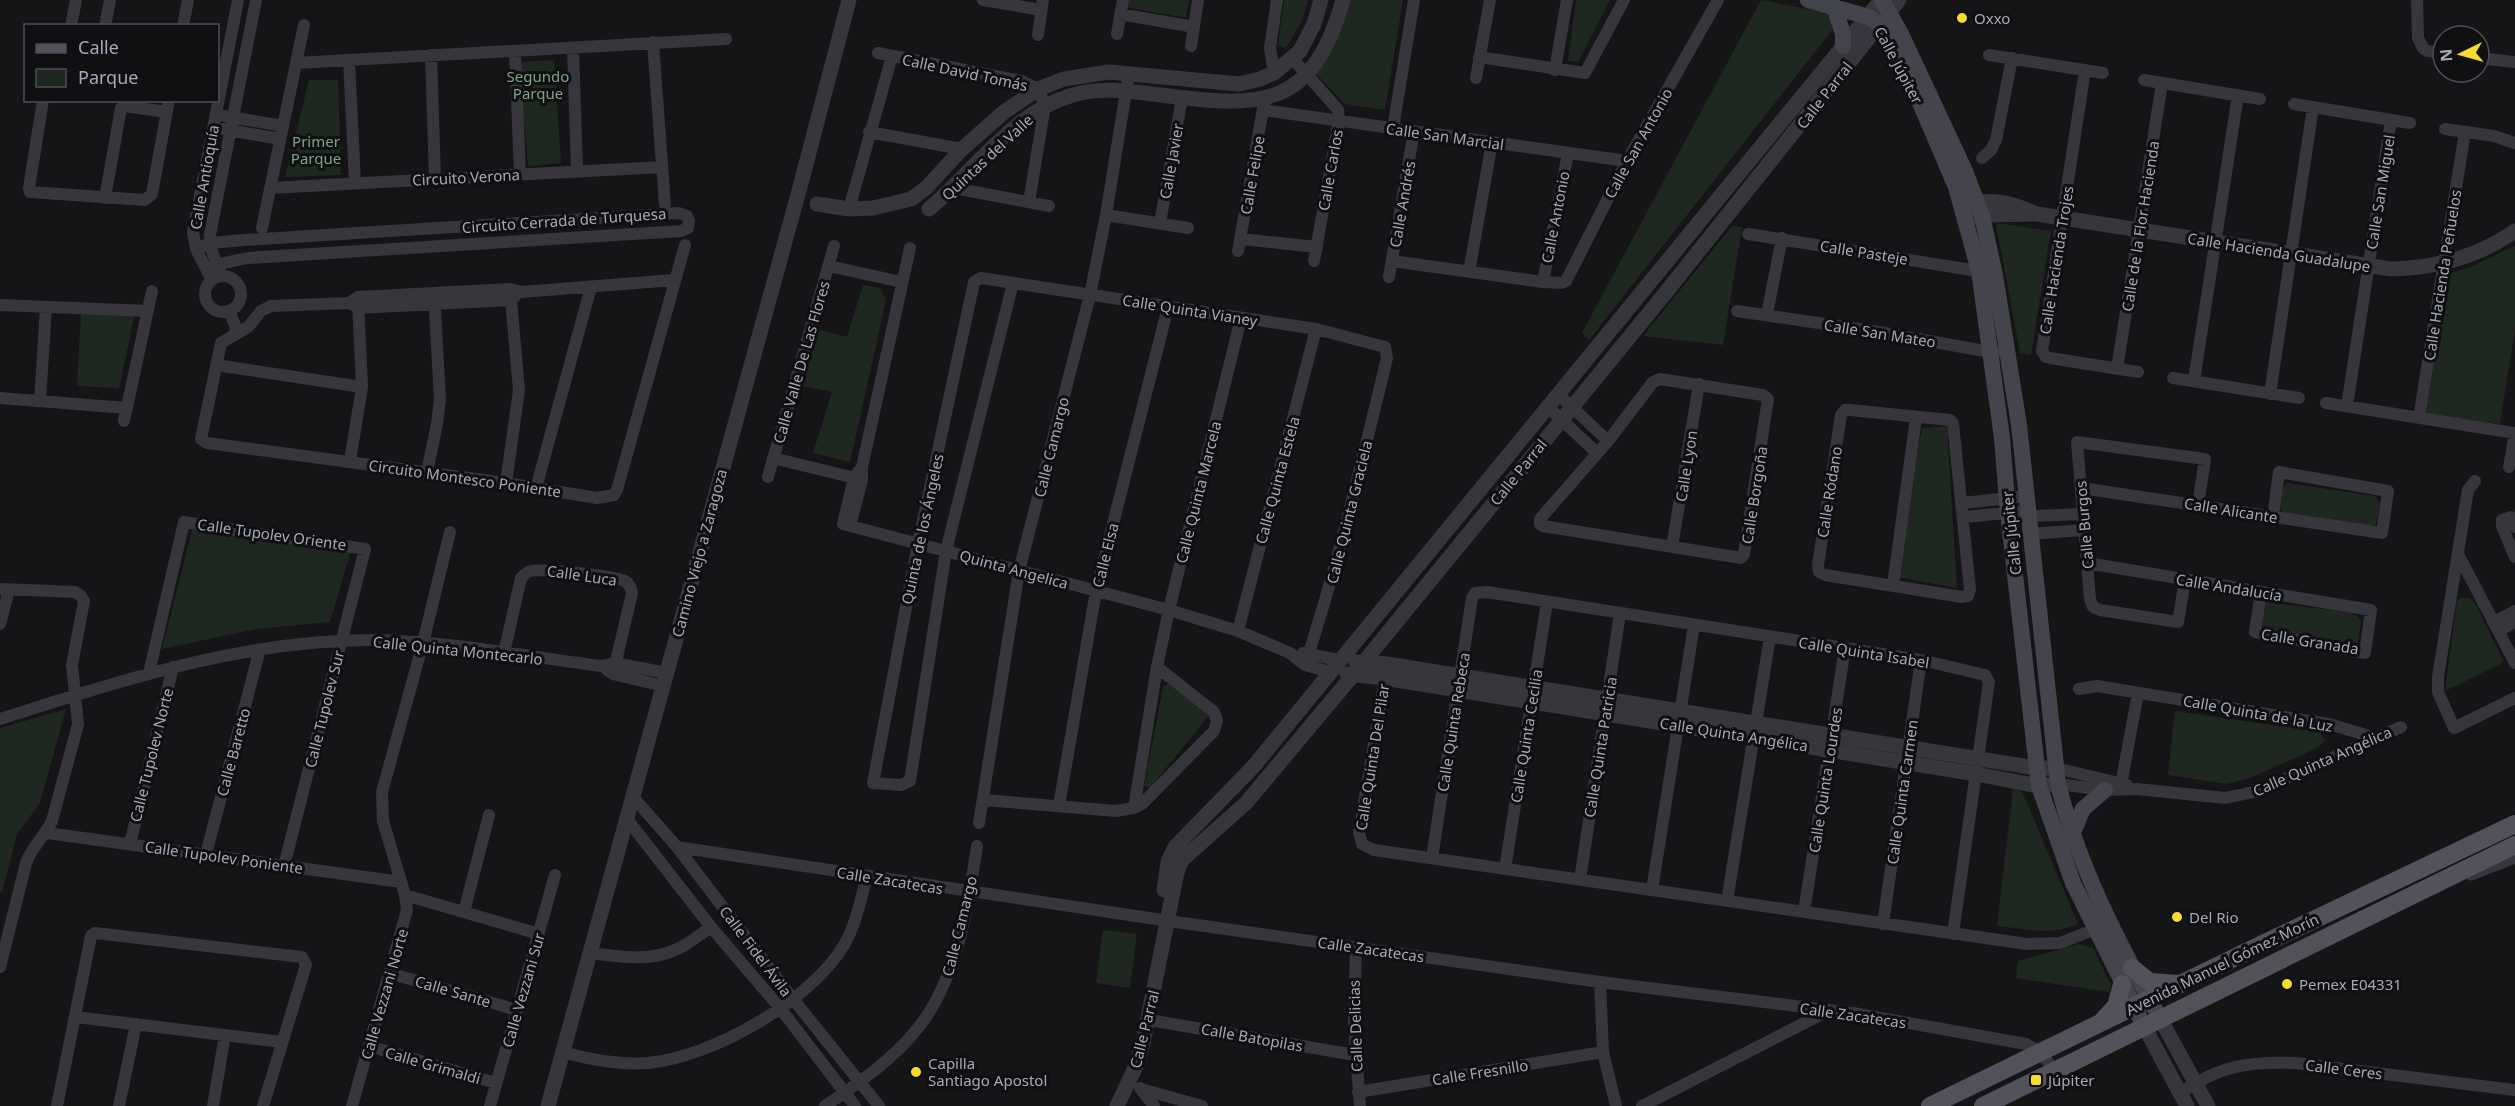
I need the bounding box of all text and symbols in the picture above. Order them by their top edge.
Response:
place label: Oxxo [1974,8,2010,28]
marker: Oxxo [1955,11,1969,25]
street label: Calle Júpiter [1870,23,1928,107]
legend [24,24,219,102]
north arrow [2431,24,2491,84]
text: Calle [78,35,119,59]
text: N [2435,48,2458,63]
street label: Calle David Tomás [900,49,1030,95]
street label: Calle Parral [1792,57,1856,133]
text: Parque [78,65,138,89]
park label: Segundo Parque [507,66,569,103]
street label: Calle San Antonio [1599,84,1677,202]
street label: Quintas del Valle [937,110,1037,204]
street label: Calle San Marcial [1385,118,1505,154]
street label: Calle Javier [1154,122,1188,200]
street label: Calle Antioquía [185,123,223,231]
street label: Calle Carlos [1313,128,1347,212]
park label: Primer Parque [291,131,341,168]
street label: Calle San Miguel [2361,133,2399,251]
street label: Calle Felipe [1235,134,1269,216]
street label: Calle de la Flor Hacienda [2117,139,2163,313]
street label: Calle Andrés [1385,159,1419,249]
street label: Circuito Verona [412,164,520,190]
street label: Calle Antonio [1536,169,1574,265]
street label: Calle Hacienda Trojes [2034,184,2078,336]
street label: Calle Hacienda Peñuelos [2419,188,2465,362]
street label: Circuito Cerrada de Turquesa [461,203,667,237]
street label: Calle Hacienda Guadalupe [2186,228,2372,276]
street label: Calle Pasteje [1819,235,1909,269]
street label: Calle Valle De Las Flores [768,278,834,446]
street label: Calle Quinta Vianey [1121,289,1259,331]
street label: Calle San Mateo [1823,314,1937,352]
street label: Calle Camargo [1029,395,1073,499]
street label: Calle Quinta Estela [1250,414,1304,546]
street label: Calle Quinta Marcela [1171,419,1225,565]
street label: Calle Lyon [1671,429,1701,503]
street label: Calle Parral [1485,435,1551,509]
street label: Calle Quinta Graciela [1322,438,1376,586]
street label: Calle Borgoña [1736,445,1772,545]
street label: Calle Ródano [1812,445,1846,539]
street label: Quinta de los Ángeles [896,452,948,606]
street label: Circuito Montesco Poniente [368,455,562,501]
street label: Camino Viejo a Zaragoza [667,467,731,639]
street label: Calle Burgos [2070,480,2098,570]
street label: Calle Júpiter [1997,490,2025,576]
street label: Calle Alicante [2183,493,2279,527]
street label: Calle Tupolev Oriente [196,514,348,554]
street label: Calle Elsa [1087,521,1123,589]
street label: Quinta Angelica [957,545,1071,593]
street label: Calle Luca [546,560,618,590]
street label: Calle Andalucía [2175,569,2283,605]
street label: Calle Granada [2260,623,2360,659]
street label: Calle Quinta Montecarlo [372,631,544,669]
street label: Calle Quinta Isabel [1797,632,1931,672]
street label: Calle Tupolev Sur [300,648,348,770]
street label: Calle Quinta Rebeca [1432,651,1474,793]
street label: Calle Quinta Cecilia [1506,668,1546,804]
street label: Calle Quinta Patricia [1579,675,1621,819]
street label: Calle Quinta Del Pilar [1351,682,1393,832]
street label: Calle Tupolev Norte [125,686,177,824]
street label: Calle Quinta de la Luz [2182,690,2334,736]
street label: Calle Baretto [212,706,254,798]
street label: Calle Quinta Lourdes [1804,706,1846,854]
street label: Calle Quinta Angélica [1658,712,1810,756]
street label: Calle Quinta Carmen [1882,718,1922,866]
street label: Calle Quinta Angélica [2250,721,2394,801]
street label: Calle Tupolev Poniente [144,836,304,878]
street label: Calle Zacatecas [835,862,945,898]
street label: Calle Camargo [937,874,981,978]
street label: Calle Fidel Ávila [715,902,797,1000]
place label: Del Rio [2189,907,2238,927]
street label: Avenida Manuel Gómez Morín [2122,908,2322,1020]
marker: Del Rio [2170,910,2184,924]
street label: Calle Vezzani Norte [356,926,412,1062]
street label: Calle Vezzani Sur [497,930,549,1050]
street label: Calle Zacatecas [1316,932,1426,966]
street label: Calle Sante [413,971,493,1011]
place label: Pemex E04331 [2299,974,2402,994]
marker: Pemex E04331 [2280,977,2294,991]
street label: Calle Delicias [1343,980,1367,1072]
street label: Calle Parral [1125,988,1163,1070]
street label: Calle Zacatecas [1798,998,1908,1032]
street label: Calle Batopilas [1199,1018,1305,1056]
street label: Calle Grimaldi [383,1042,483,1088]
place label: Capilla Santiago Apostol [928,1053,1047,1090]
street label: Calle Ceres [2304,1054,2384,1084]
street label: Calle Fresnillo [1430,1055,1530,1089]
marker: Capilla Santiago Apostol [909,1065,923,1079]
place label: Júpiter [2046,1070,2095,1090]
marker: Júpiter [2029,1073,2043,1087]

